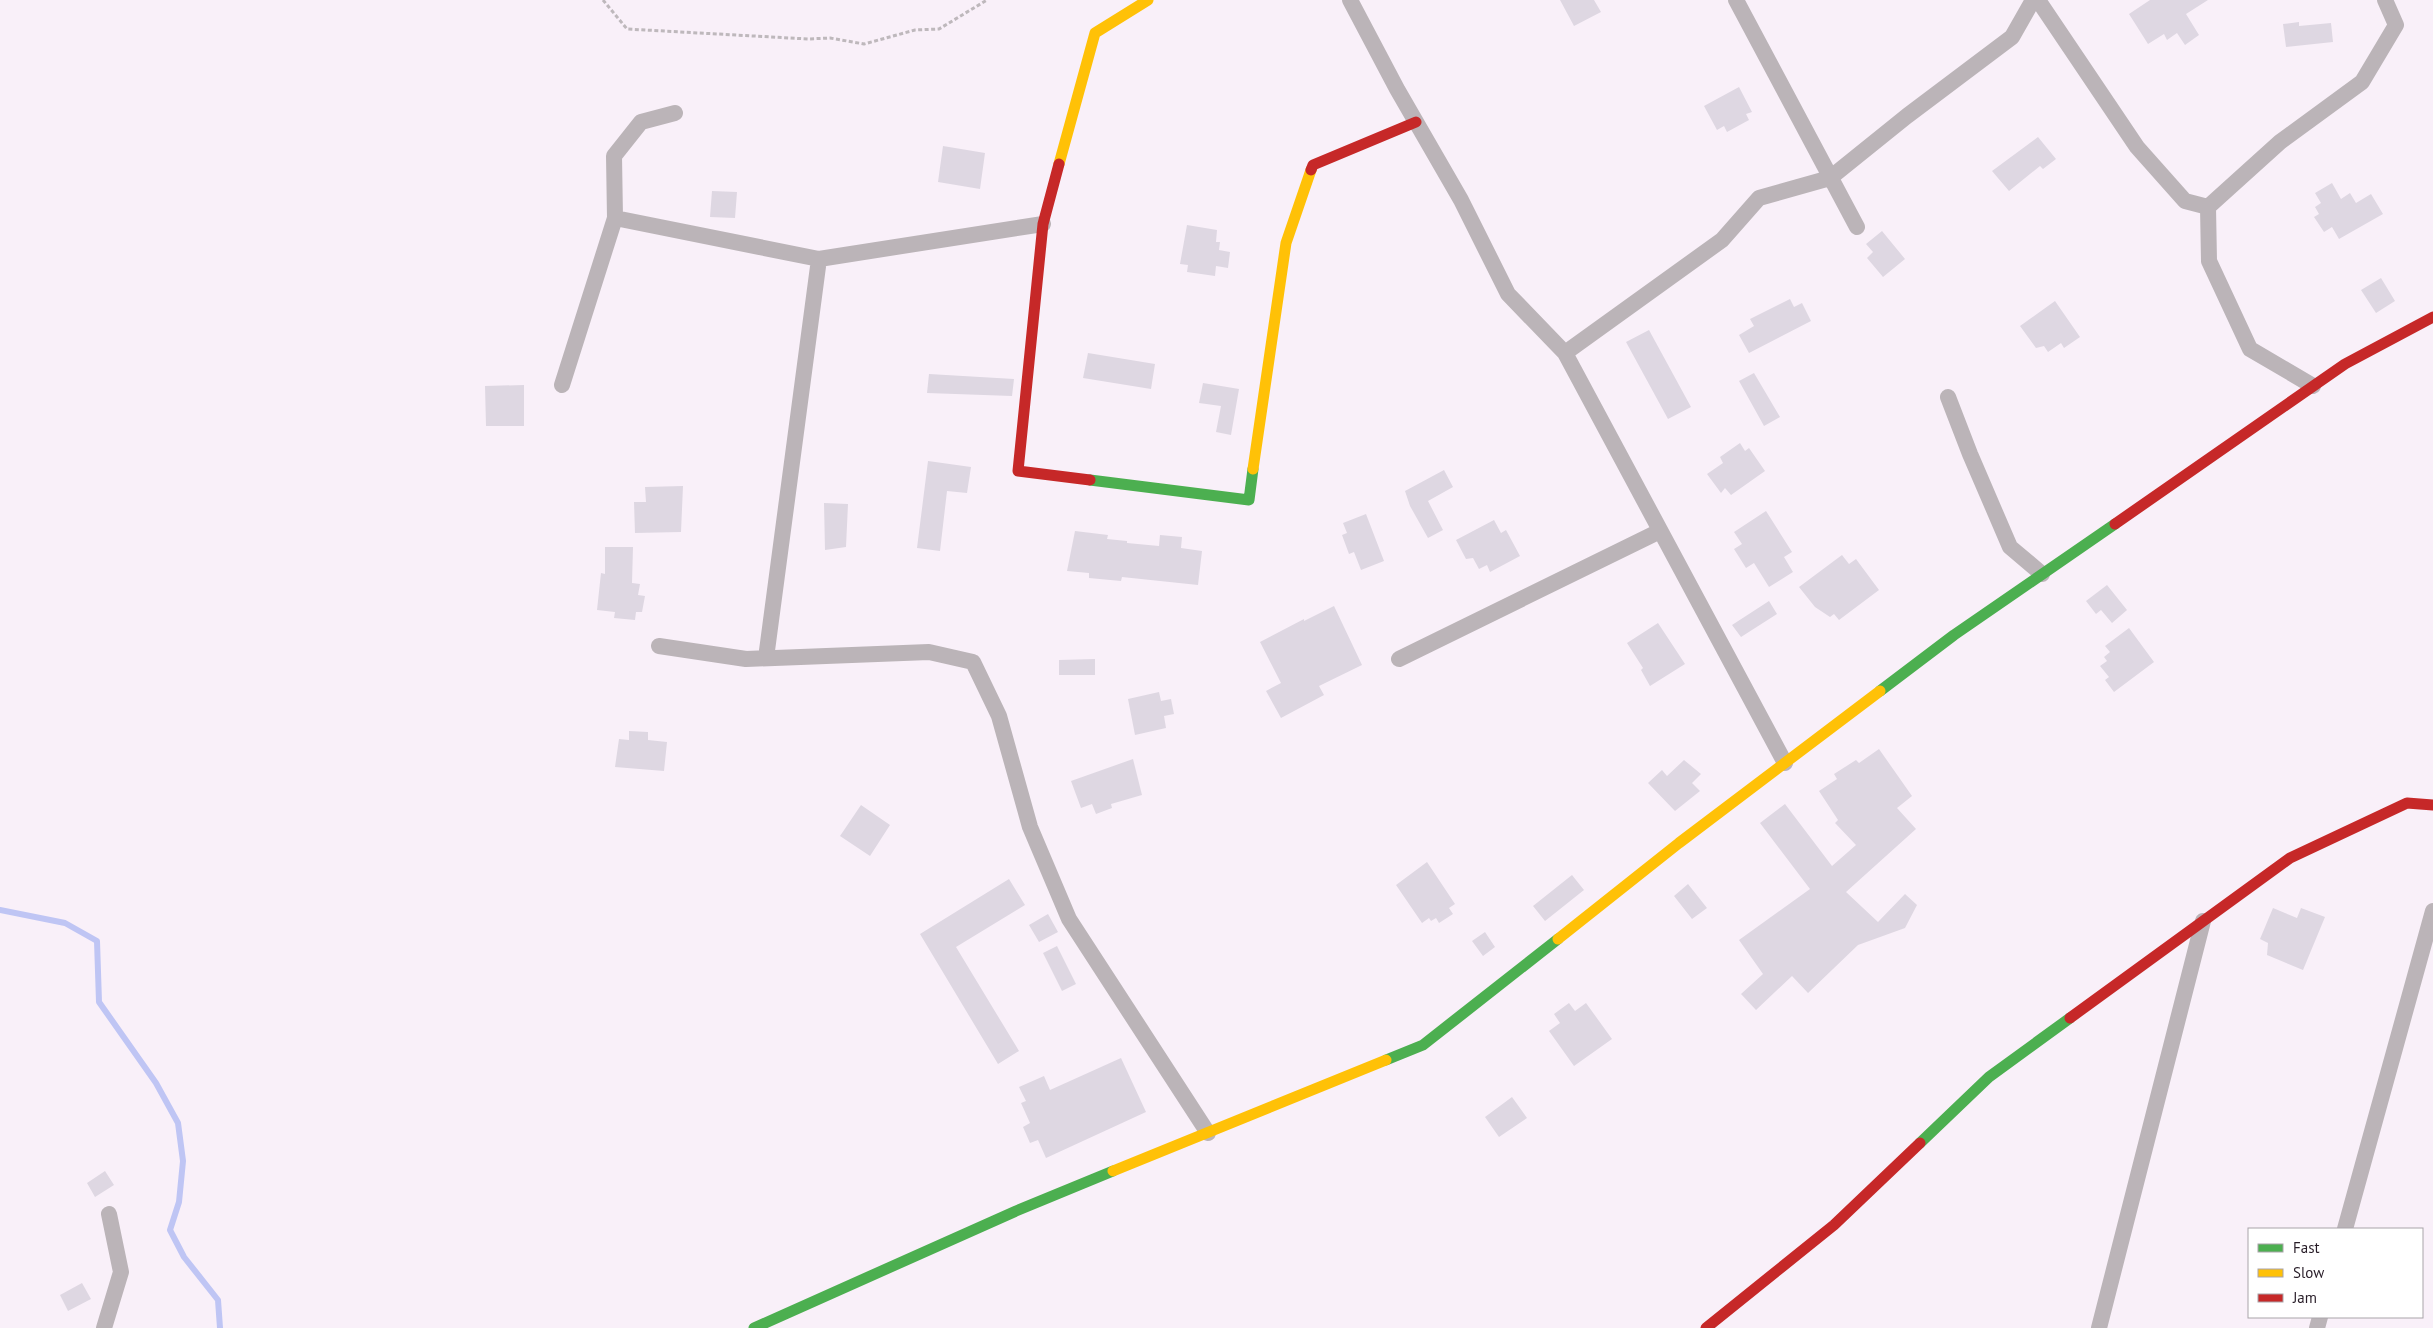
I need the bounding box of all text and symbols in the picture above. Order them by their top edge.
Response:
legend [2248,1228,2423,1318]
text: Fast [2293,1238,2320,1257]
text: Slow [2293,1263,2324,1282]
text: Jam [2292,1288,2317,1307]

